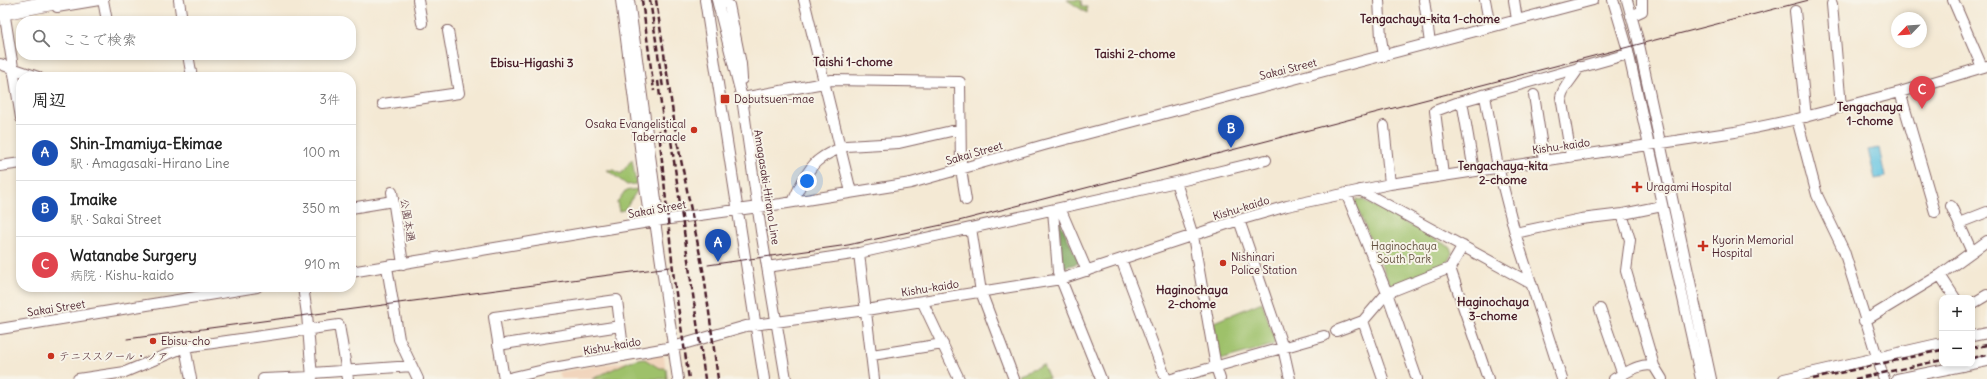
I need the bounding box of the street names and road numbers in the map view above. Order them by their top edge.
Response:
street label: Sakai Street [1258,55,1318,83]
street label: Amagasaki-Hirano Line [751,128,783,246]
street label: Kishu-kaido [1531,135,1591,157]
street label: Sakai Street [944,138,1004,168]
street label: Kishu-kaido [1211,193,1271,223]
street label: 公園本通 [398,197,418,243]
street label: Sakai Street [627,197,687,221]
street label: Kishu-kaido [900,277,960,299]
street label: Sakai Street [26,296,86,320]
street label: Kishu-kaido [582,334,642,358]

